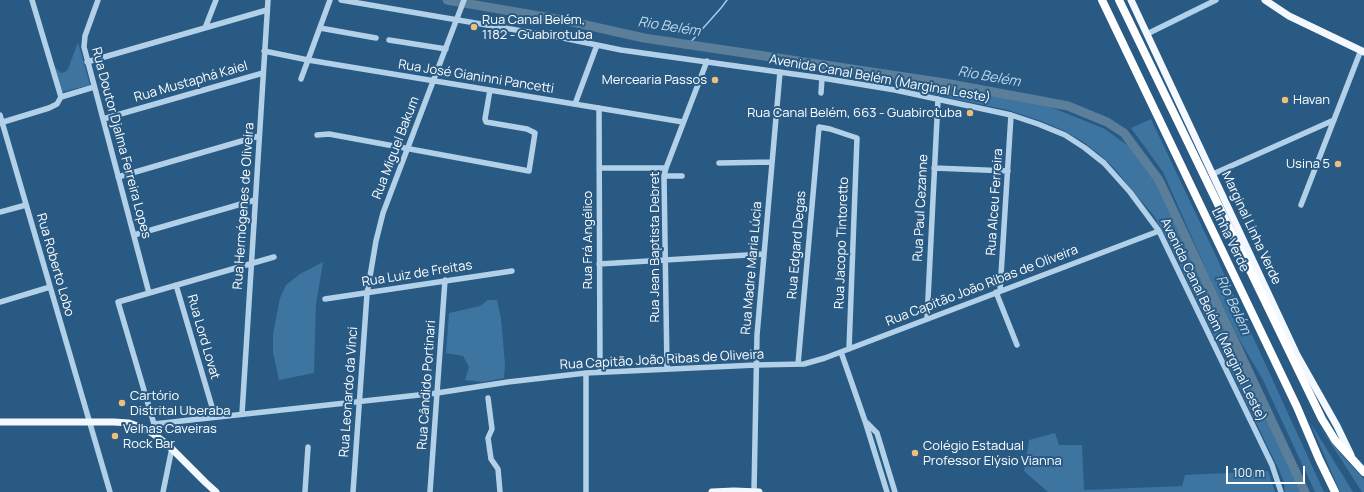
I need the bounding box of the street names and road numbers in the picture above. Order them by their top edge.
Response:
street label: Rua Doutor Djalma Ferreira Lopes [88,46,154,240]
street label: Avenida Canal Belém (Marginal Leste) [768,52,992,106]
street label: Rua José Gianinni Pancetti [397,57,555,97]
street label: Rua Mustaphá Kaiel [132,58,250,106]
street label: Rua Miguel Bakum [369,94,423,202]
street label: Rua Hermógenes de Oliveira [230,122,258,290]
street label: Rua Alceu Ferreira [983,148,1007,256]
street label: Rua Paul Cezanne [910,154,932,262]
street label: Marginal Linha Verde [1218,169,1284,287]
street label: Rua Jean Baptista Debret [647,171,663,323]
street label: Rua Jacopo Tintoretto [832,177,852,309]
street label: Rua Edgard Degas [784,190,810,300]
street label: Rua Frá Angélico [580,191,596,289]
street label: Rua Madre Maria Lúcia [738,201,766,335]
street label: Linha Verde [1208,205,1252,275]
street label: Rua Roberto Lobo [33,212,77,318]
street label: Avenida Canal Belém (Marginal Leste) [1157,216,1269,424]
street label: Rua Capitão João Ribas de Oliveira [884,242,1080,330]
street label: Rua Luiz de Freitas [361,258,473,290]
street label: Rua Lord Lovat [183,293,223,381]
street label: Rua Cândido Portinari [415,320,439,450]
street label: Rua Leonardo da Vinci [337,326,361,458]
street label: Rua Capitão João Ribas de Oliveira [559,347,765,373]

